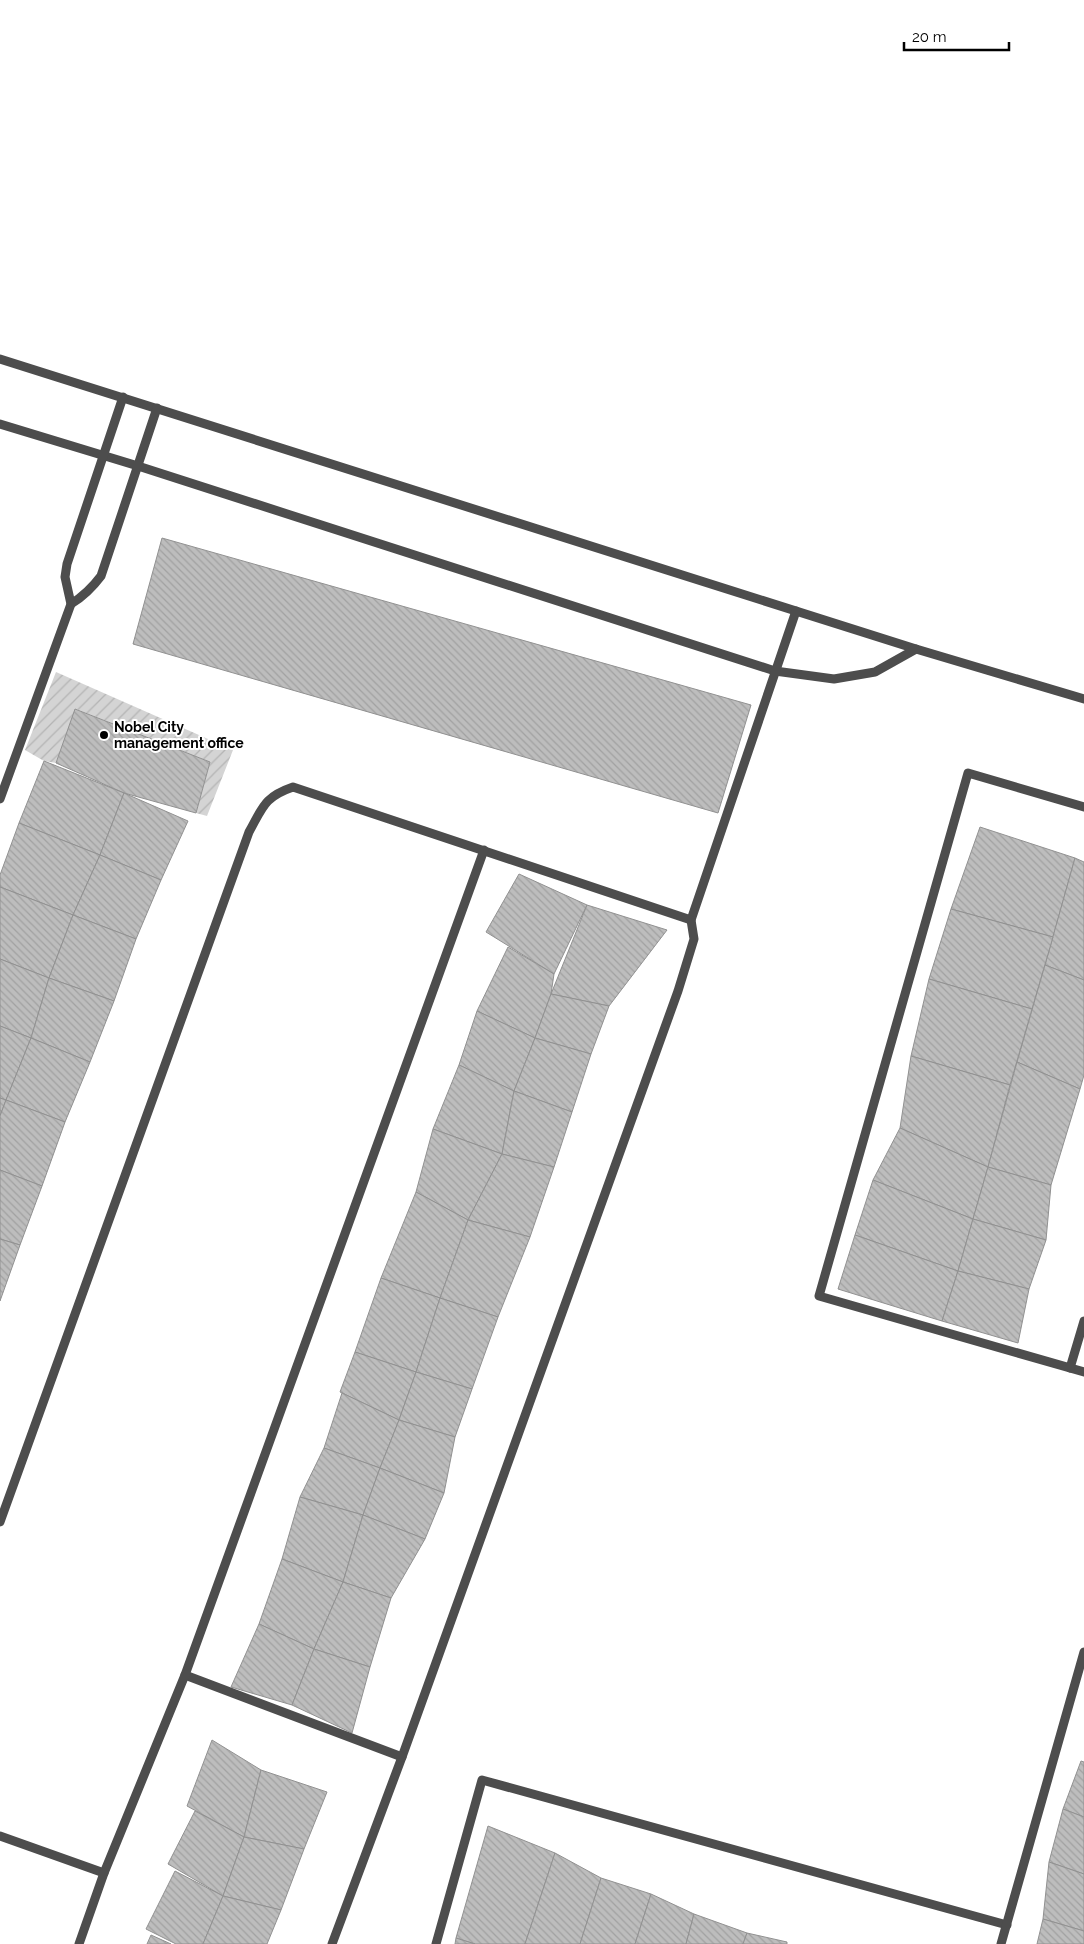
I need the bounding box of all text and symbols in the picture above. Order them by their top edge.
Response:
scale bar [904,20,1009,52]
text: 20 m [912,28,947,46]
place label: Nobel City management office [114,719,244,751]
marker: Nobel City management office [98,729,110,741]

